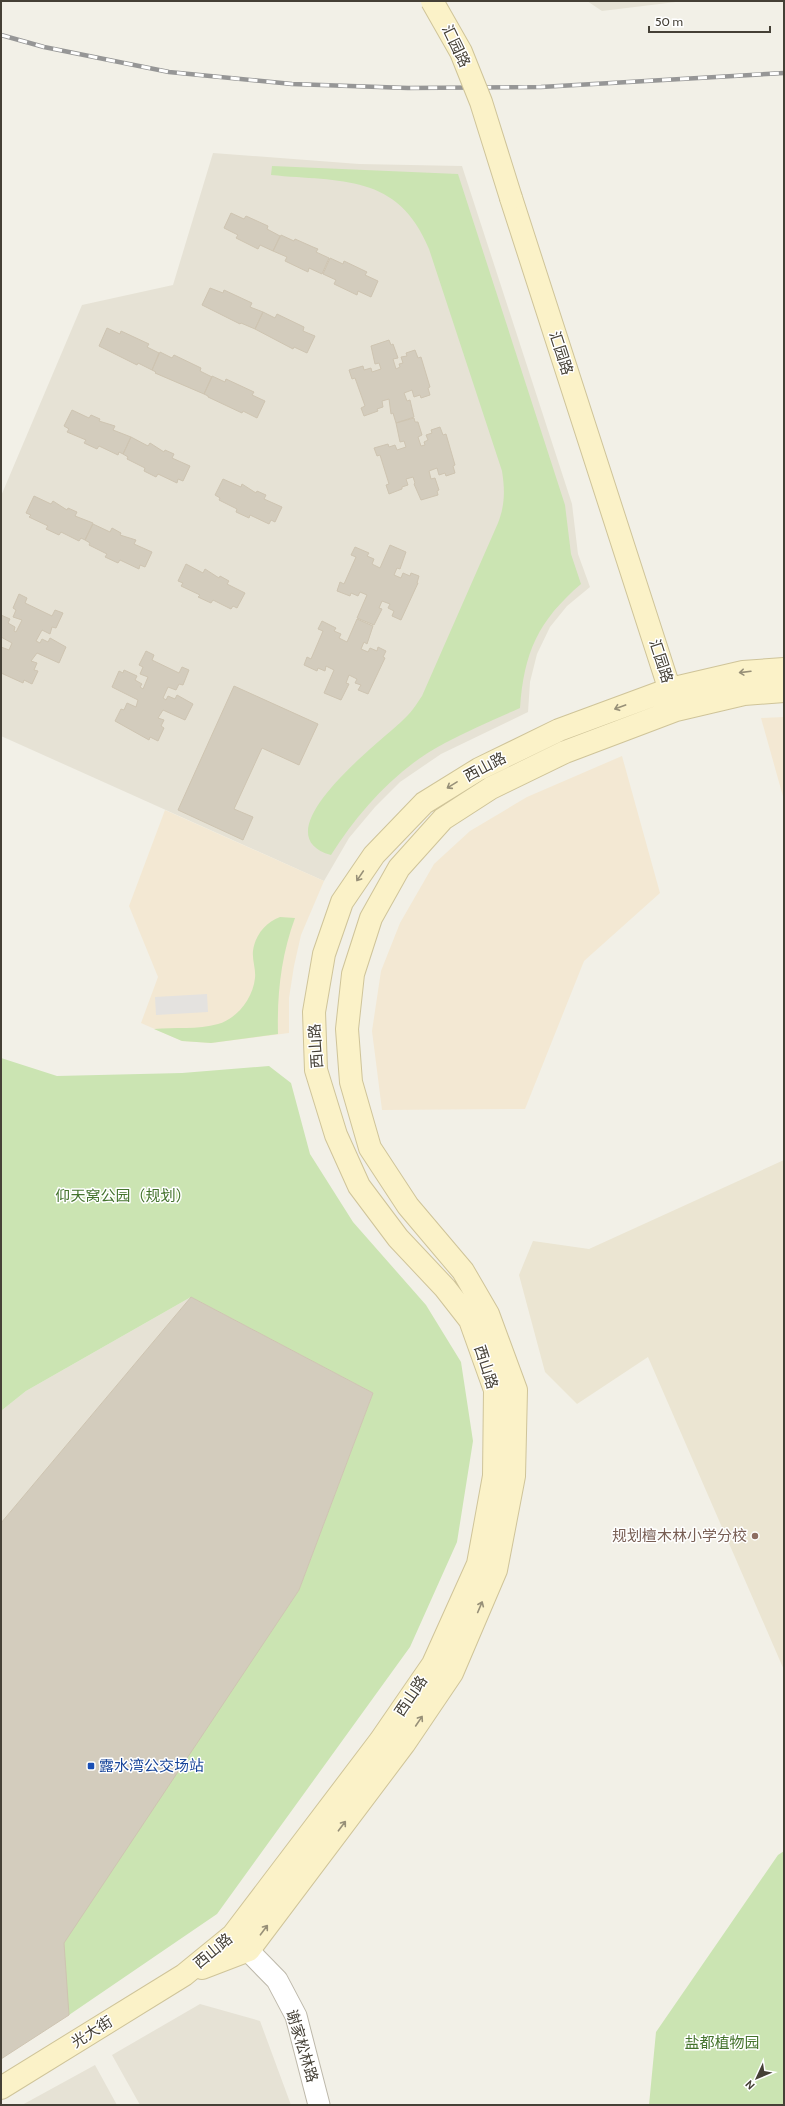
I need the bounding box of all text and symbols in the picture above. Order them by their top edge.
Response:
scale bar [649,8,770,34]
text: 50 m [655,14,683,29]
street label: 汇园路 [438,22,474,70]
street label: 汇园路 [545,329,577,377]
street label: 汇园路 [645,637,677,685]
one-way arrow [739,668,752,676]
one-way arrow [615,704,627,712]
street label: 西山路 [461,748,509,786]
one-way arrow [446,782,458,790]
one-way arrow [356,870,364,881]
street label: 西山路 [305,1023,327,1069]
park label: 仰天窝公园（规划） [55,1187,191,1205]
street label: 西山路 [470,1343,502,1391]
place label: 规划檀木林小学分校 [612,1527,747,1545]
marker: 规划檀木林小学分校 [750,1531,760,1541]
one-way arrow [477,1601,484,1613]
street label: 西山路 [391,1672,431,1720]
one-way arrow [415,1716,423,1727]
place label: 露水湾公交场站 [99,1757,204,1775]
marker: 露水湾公交场站 [86,1761,96,1771]
one-way arrow [338,1820,347,1831]
one-way arrow [260,1924,268,1935]
street label: 西山路 [190,1930,236,1972]
street label: 谢家松林路 [282,2007,322,2085]
street label: 光大街 [68,2012,116,2052]
park label: 盐都植物园 [684,2034,760,2052]
north arrow [737,2058,777,2098]
text: N [742,2077,758,2093]

